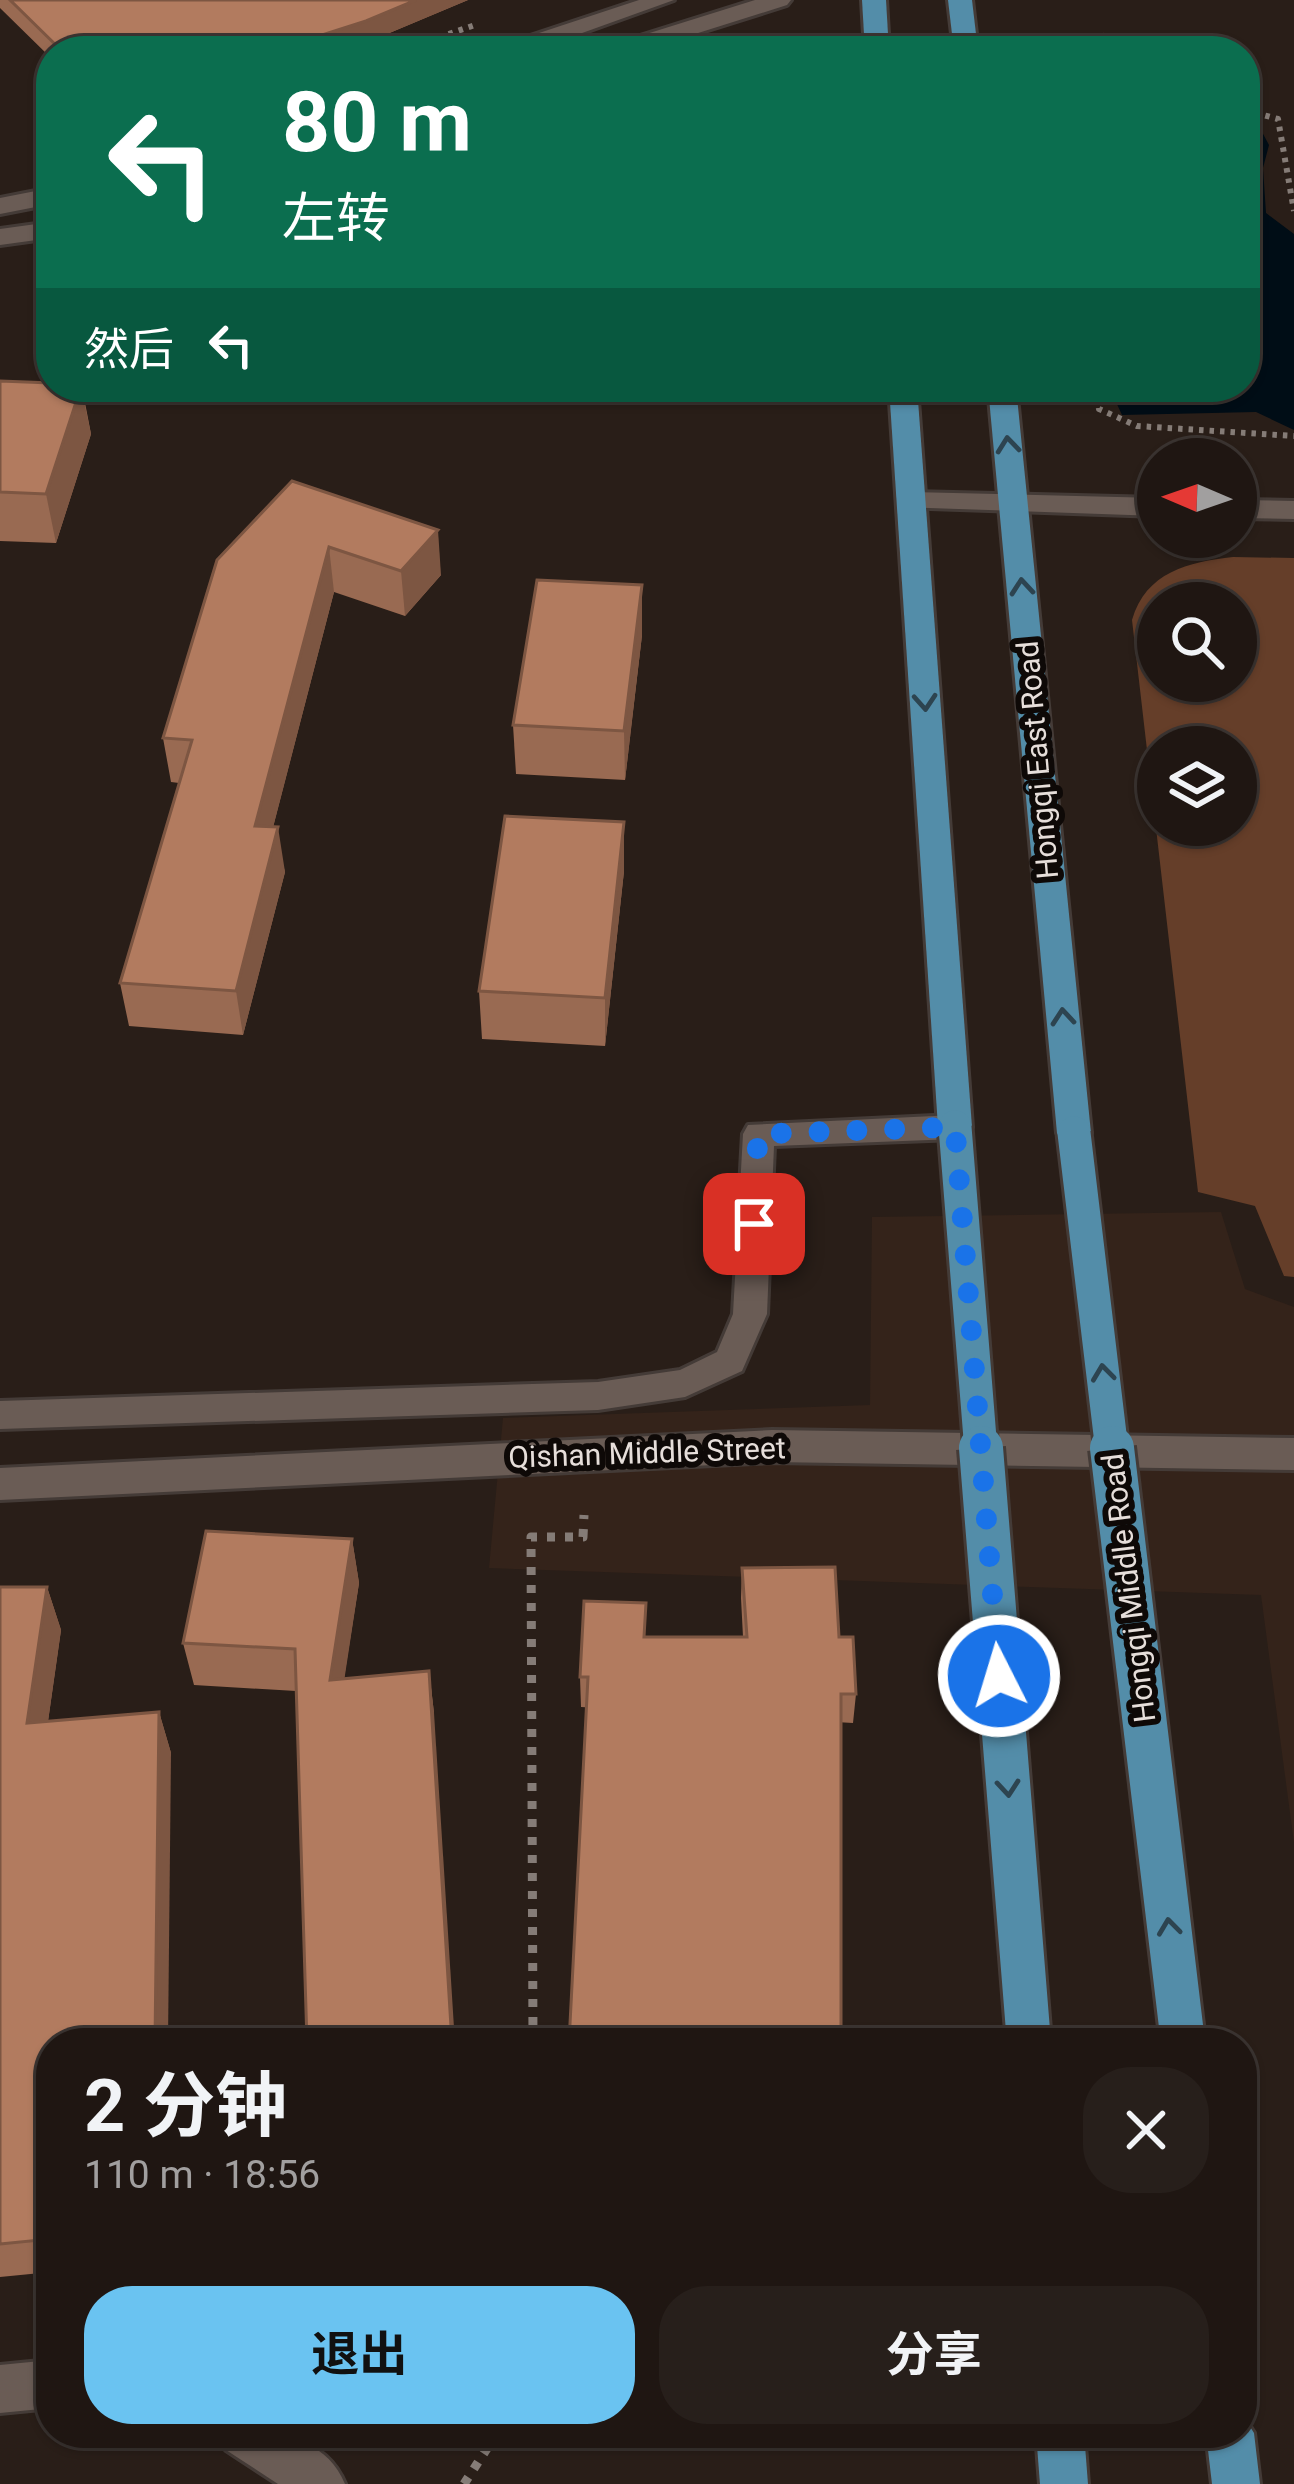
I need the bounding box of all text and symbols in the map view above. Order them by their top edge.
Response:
text: 80 m [282,73,472,172]
icon: left [84,84,240,240]
text: 左转 [282,187,390,250]
icon: left [198,312,264,378]
text: 然后 [84,323,174,376]
one-way arrow [996,435,1021,454]
north arrow [1137,438,1257,558]
map controls [1137,438,1257,846]
one-way arrow [1010,577,1035,596]
button: search [1137,582,1257,702]
street label: Hongqi East Road [1010,640,1065,880]
one-way arrow [912,693,938,712]
button: layers [1137,726,1257,846]
one-way arrow [1051,1007,1076,1026]
pin [703,1173,805,1275]
icon: arrive [721,1191,787,1257]
one-way arrow [1090,1363,1116,1383]
street label: Qishan Middle Street [508,1430,786,1475]
street label: Hongqi Middle Road [1095,1452,1162,1724]
position arrow [936,1613,1062,1739]
one-way arrow [995,1779,1020,1798]
one-way arrow [1157,1917,1183,1937]
text: 2 分钟 [84,2064,287,2149]
button: close [1083,2067,1209,2193]
text: 110 m · 18:56 [84,2152,320,2198]
button: 退出 [84,2286,635,2424]
button: 分享 [659,2286,1209,2424]

